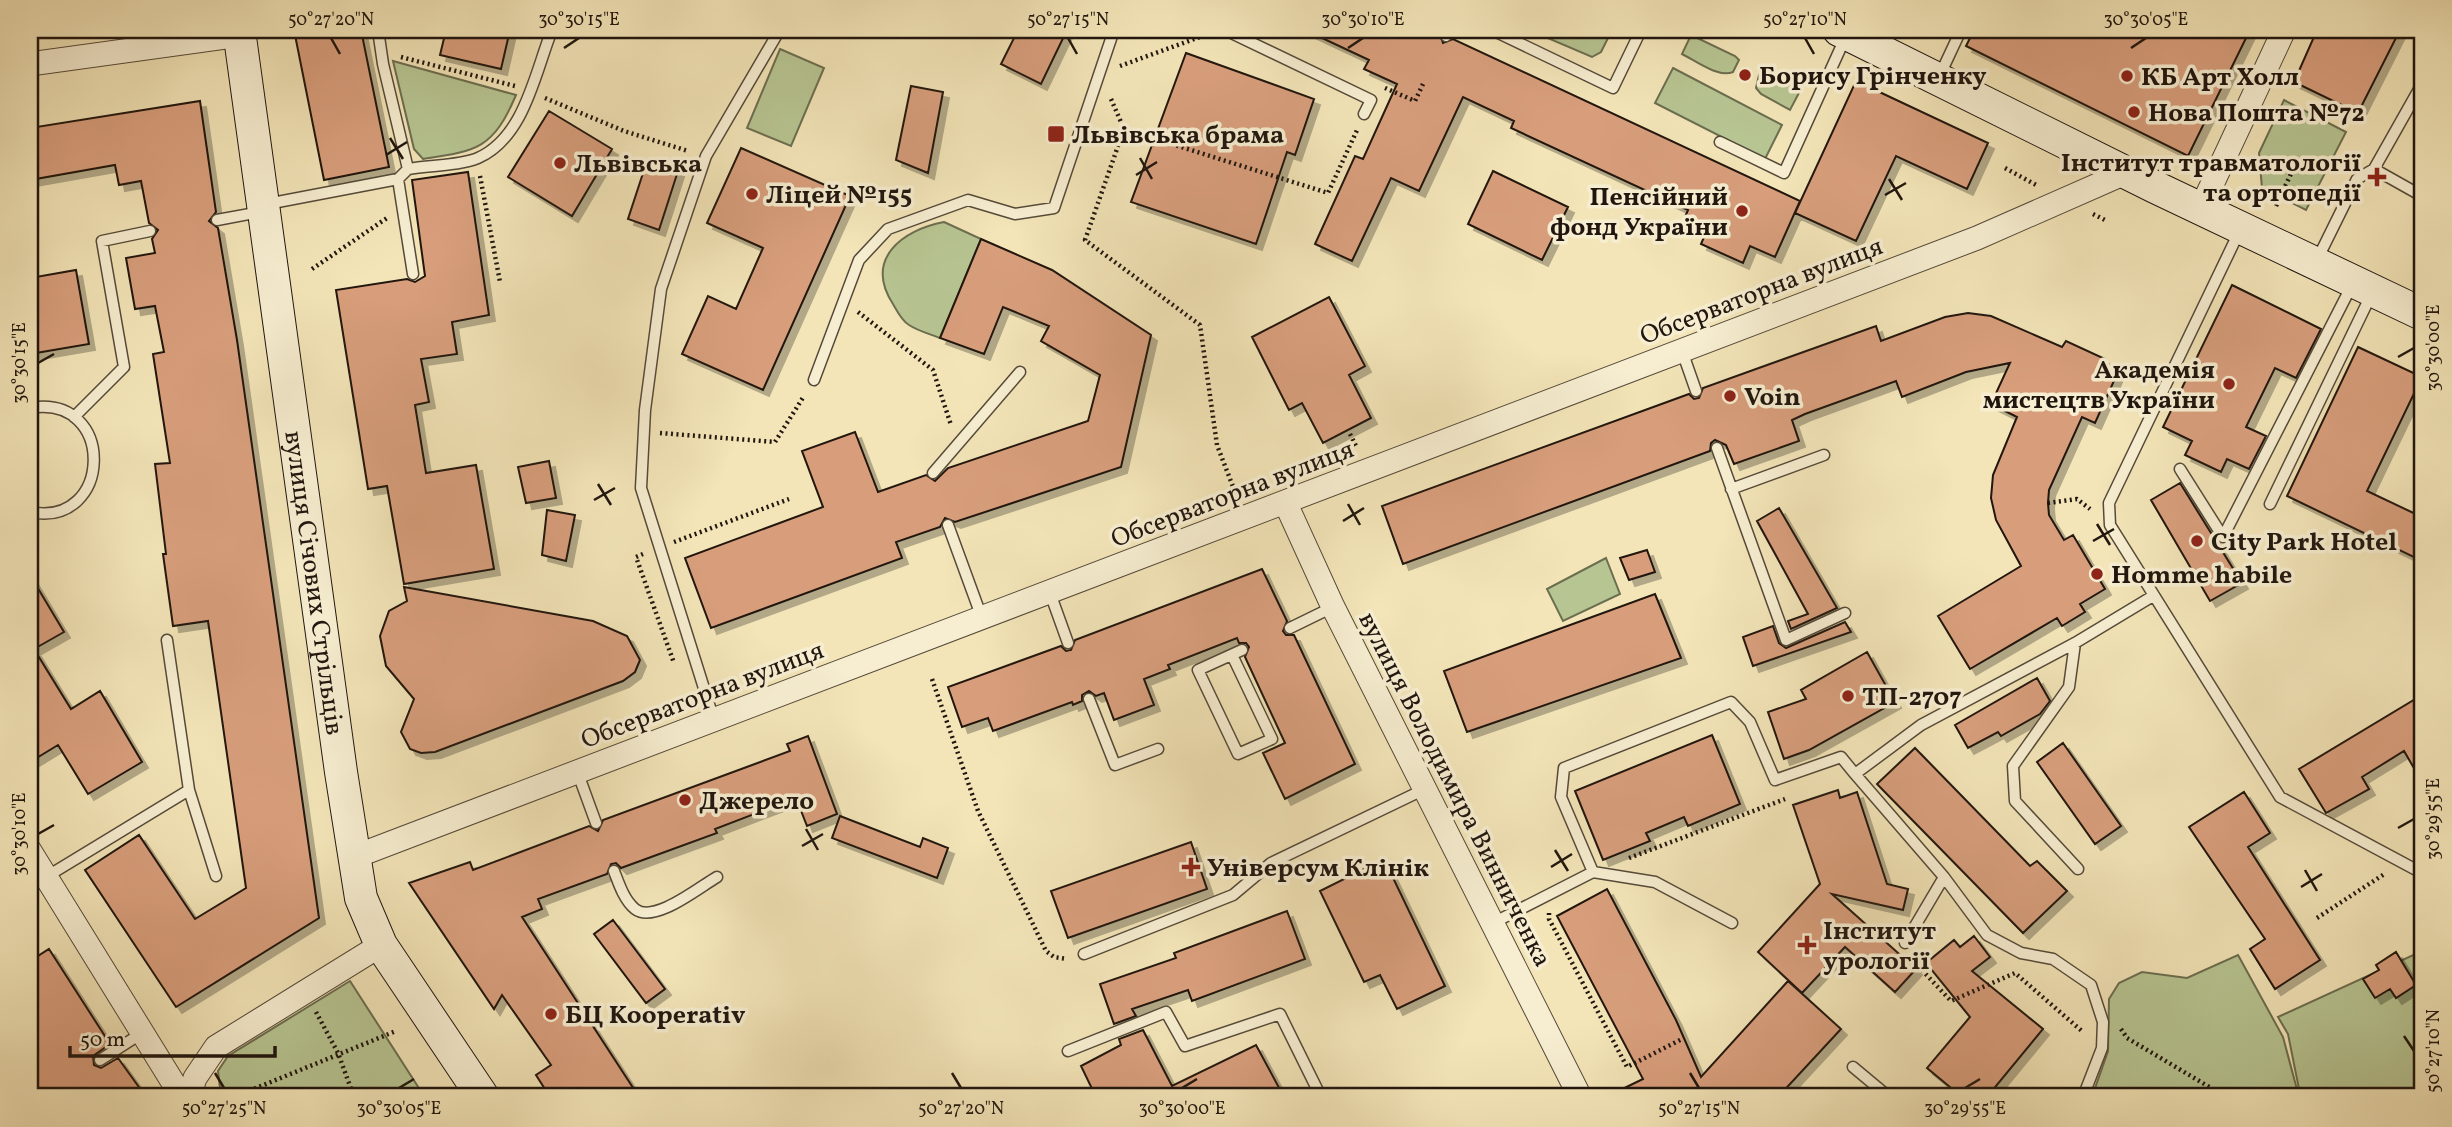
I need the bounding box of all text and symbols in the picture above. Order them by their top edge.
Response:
text: 50°27'20"N [288,8,374,33]
text: 30°30'15"E [538,8,620,33]
text: 50°27'15"N [1027,8,1109,33]
text: 30°30'10"E [1321,8,1405,33]
text: 50°27'10"N [1763,8,1847,33]
text: 30°30'05"E [2104,8,2189,33]
place label: Борису Грінченку [1759,59,1987,95]
place label: КБ Арт Холл [2141,60,2299,96]
marker: Борису Грінченку [1737,67,1753,83]
marker: КБ Арт Холл [2119,68,2135,84]
place label: Нова Пошта №72 [2148,96,2365,132]
marker: Нова Пошта №72 [2126,104,2142,120]
place label: Львівська брама [1072,118,1284,154]
marker: Львівська брама [1046,124,1066,144]
place label: Інститут травматології та ортопедії [2061,146,2361,212]
place label: Львівська [574,147,702,183]
marker: Львівська [552,155,568,171]
marker: Інститут травматології та ортопедії [2367,167,2387,187]
place label: Ліцей №155 [766,178,912,214]
place label: Пенсійний фонд України [1550,180,1728,246]
marker: Ліцей №155 [744,186,760,202]
marker: Пенсійний фонд України [1734,203,1750,219]
street label: Обсерваторна вулиця [1635,229,1888,355]
text: 30°30'00"E [2422,304,2447,392]
text: 30°30'15"E [8,322,33,404]
place label: Академія мистецтв України [1983,353,2215,419]
marker: Академія мистецтв України [2221,376,2237,392]
place label: Voin [1744,380,1801,416]
marker: Voin [1722,388,1738,404]
street label: вулиця Січових Стрільців [274,429,352,738]
street label: Обсерваторна вулиця [1106,432,1359,558]
place label: City Park Hotel [2211,525,2397,561]
marker: City Park Hotel [2189,533,2205,549]
place label: Homme habile [2111,558,2292,594]
marker: Homme habile [2089,566,2105,582]
street label: вулиця Володимира Винниченка [1349,606,1560,974]
street label: Обсерваторна вулиця [576,633,829,759]
place label: ТП-2707 [1862,680,1962,716]
marker: ТП-2707 [1840,688,1856,704]
text: 30°29'55"E [2422,778,2447,860]
place label: Джерело [699,784,814,820]
text: 30°30'10"E [8,792,33,876]
marker: Джерело [677,792,693,808]
place label: Універсум Клінік [1207,851,1430,887]
marker: Універсум Клінік [1181,857,1201,877]
place label: Інститут урології [1823,914,1937,980]
marker: Інститут урології [1797,935,1817,955]
place label: БЦ Kooperativ [565,998,746,1034]
marker: БЦ Kooperativ [543,1006,559,1022]
text: 50°27'10"N [2422,1009,2447,1093]
scale bar [70,1015,275,1059]
text: 50 m [80,1026,125,1055]
text: 50°27'25"N [182,1097,266,1122]
text: 30°30'05"E [357,1097,442,1122]
text: 50°27'20"N [918,1097,1004,1122]
text: 30°30'00"E [1138,1097,1226,1122]
text: 50°27'15"N [1658,1097,1740,1122]
text: 30°29'55"E [1924,1097,2006,1122]

